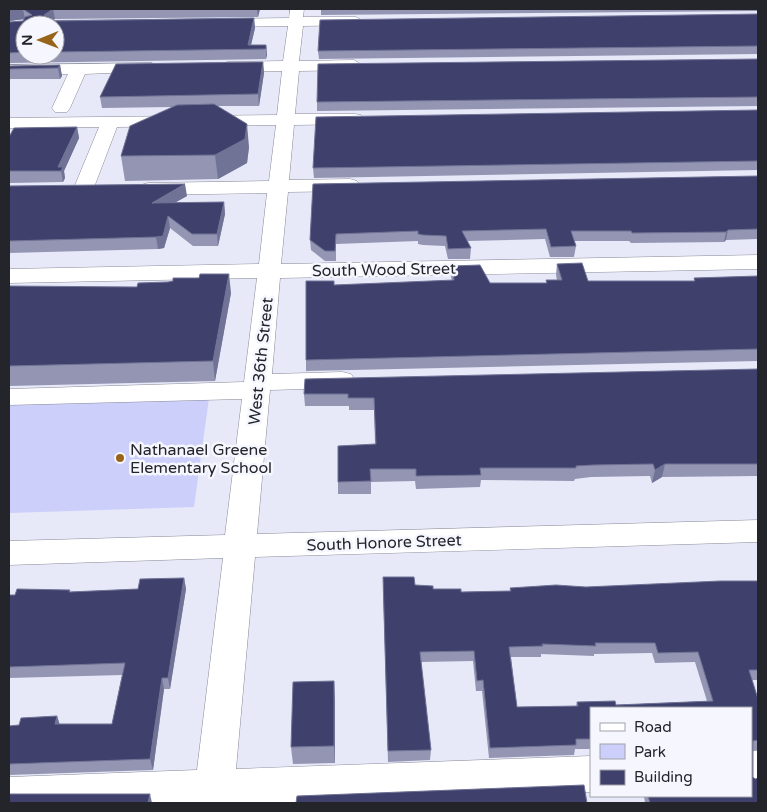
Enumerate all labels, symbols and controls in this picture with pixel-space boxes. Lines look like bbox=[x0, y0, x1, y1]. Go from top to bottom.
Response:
north arrow bbox=[15, 15, 65, 65]
text: N bbox=[19, 34, 36, 46]
street label: South Wood Street bbox=[312, 259, 456, 281]
street label: West 36th Street bbox=[244, 296, 278, 426]
place label: Nathanael Greene Elementary School bbox=[130, 440, 272, 478]
marker: Nathanael Greene Elementary School bbox=[114, 452, 126, 464]
street label: South Honore Street bbox=[306, 530, 462, 556]
legend bbox=[590, 707, 752, 797]
text: Road bbox=[634, 718, 672, 736]
text: Park bbox=[634, 743, 666, 761]
text: Building bbox=[634, 768, 693, 786]

